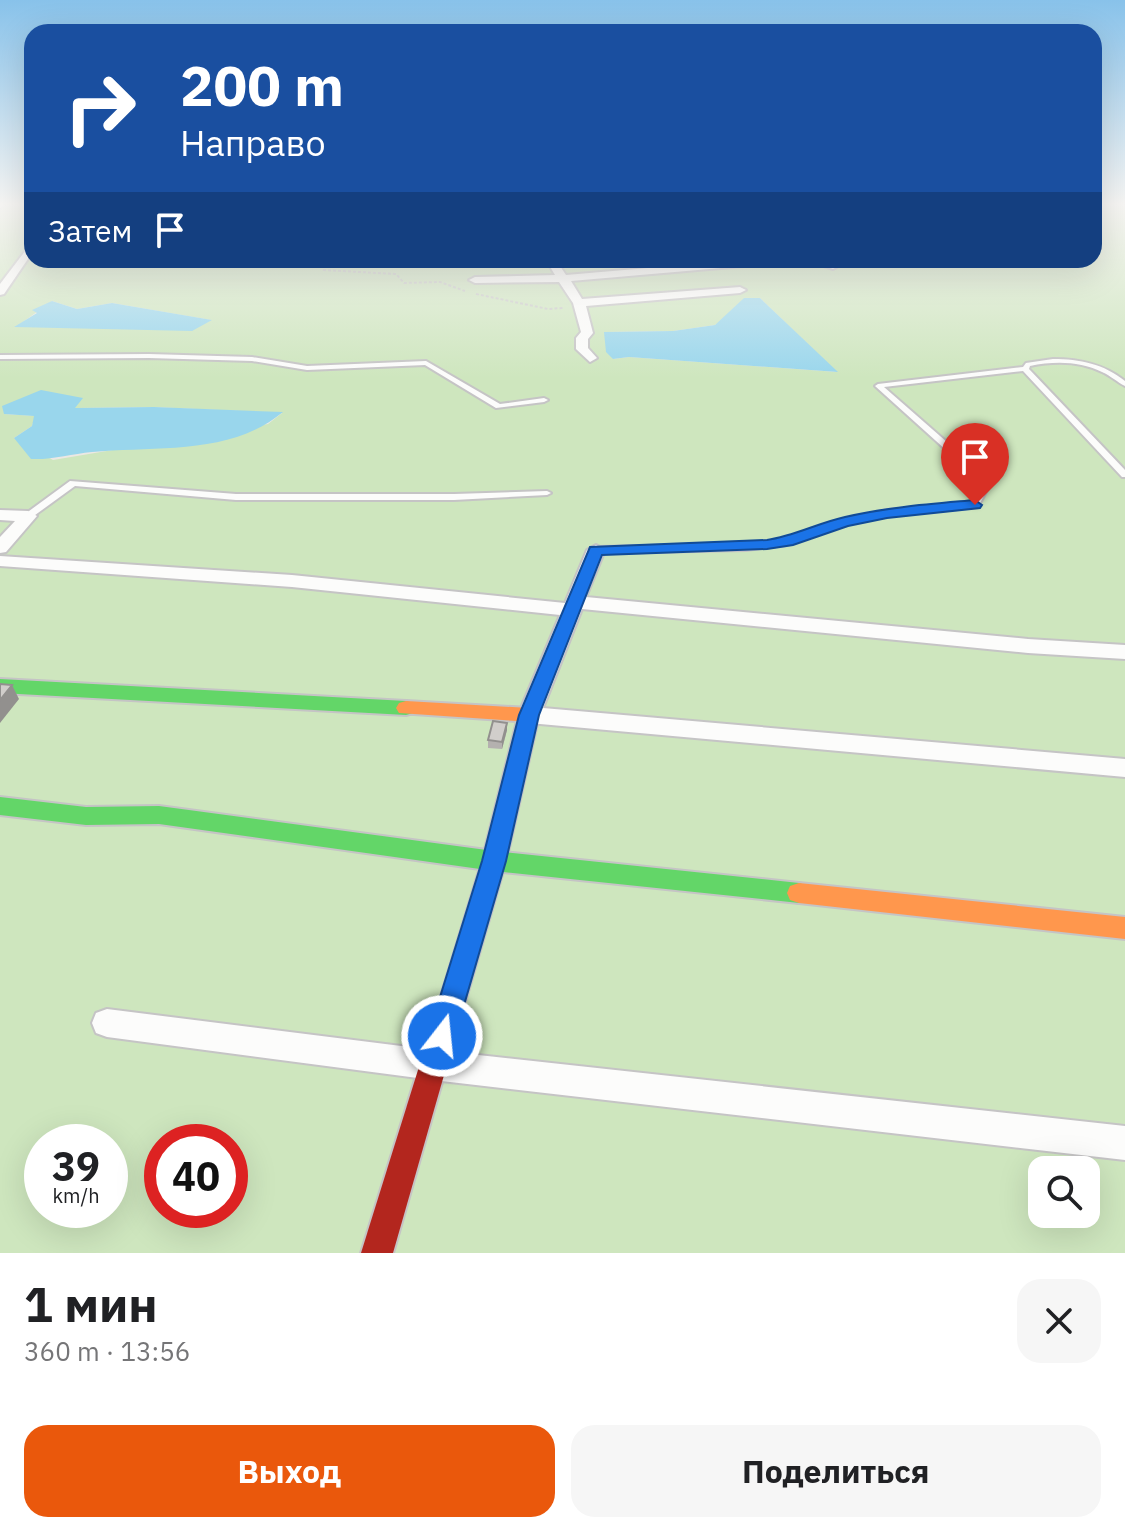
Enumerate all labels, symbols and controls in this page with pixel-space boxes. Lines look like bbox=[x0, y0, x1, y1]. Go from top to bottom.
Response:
text: 200 m bbox=[180, 49, 344, 121]
icon: right bbox=[48, 56, 152, 160]
text: Направо bbox=[180, 119, 326, 166]
icon: arrive bbox=[148, 208, 192, 252]
text: Затем bbox=[48, 211, 132, 250]
pin bbox=[941, 423, 1009, 505]
icon: arrive bbox=[953, 435, 997, 479]
position arrow bbox=[400, 994, 484, 1078]
speed limit sign: 40 bbox=[144, 1124, 248, 1228]
text: 39 bbox=[52, 1140, 100, 1192]
map controls bbox=[1028, 1156, 1100, 1228]
button: search bbox=[1028, 1156, 1100, 1228]
text: km/h bbox=[52, 1182, 100, 1209]
text: 1 мин bbox=[24, 1273, 158, 1335]
button: close bbox=[1017, 1279, 1101, 1363]
text: 360 m · 13:56 bbox=[24, 1334, 190, 1368]
button: Выход bbox=[24, 1425, 555, 1517]
button: Поделиться bbox=[571, 1425, 1101, 1517]

